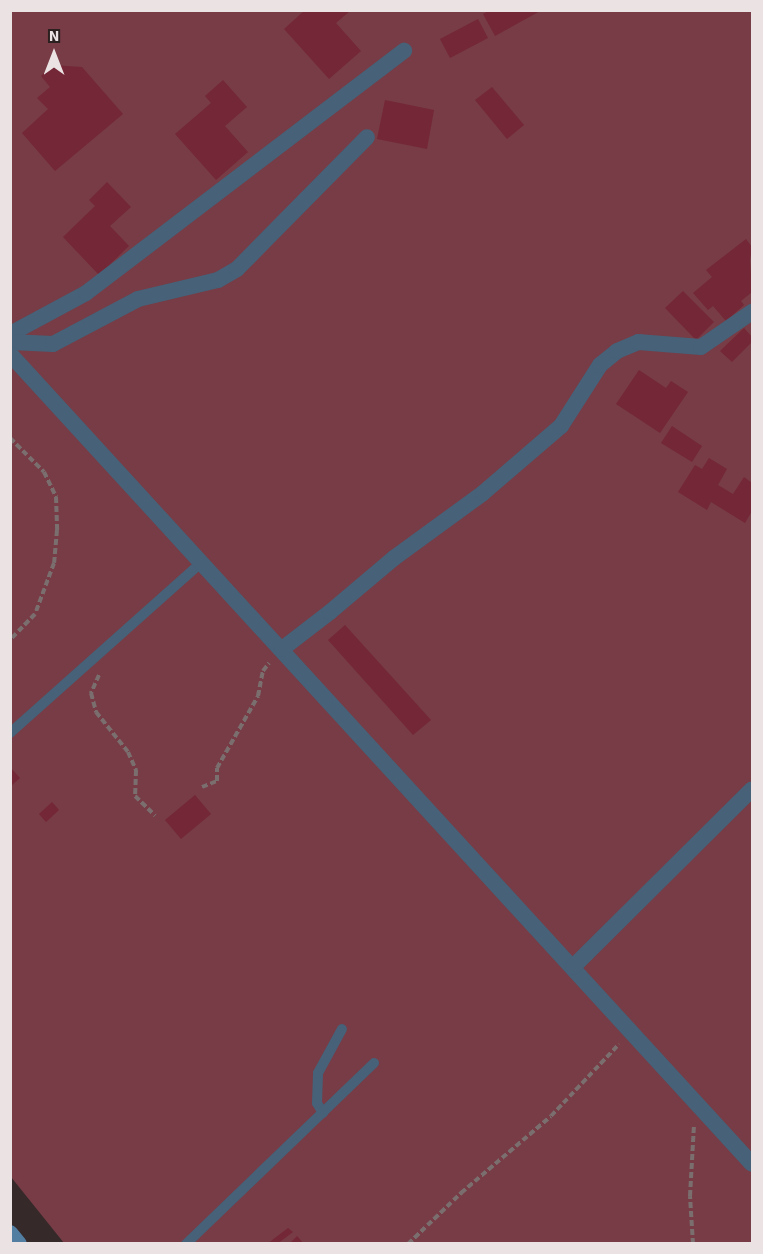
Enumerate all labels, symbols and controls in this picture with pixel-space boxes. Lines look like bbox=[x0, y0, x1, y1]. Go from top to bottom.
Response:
north arrow bbox=[24, 24, 84, 84]
text: N bbox=[49, 25, 59, 47]

